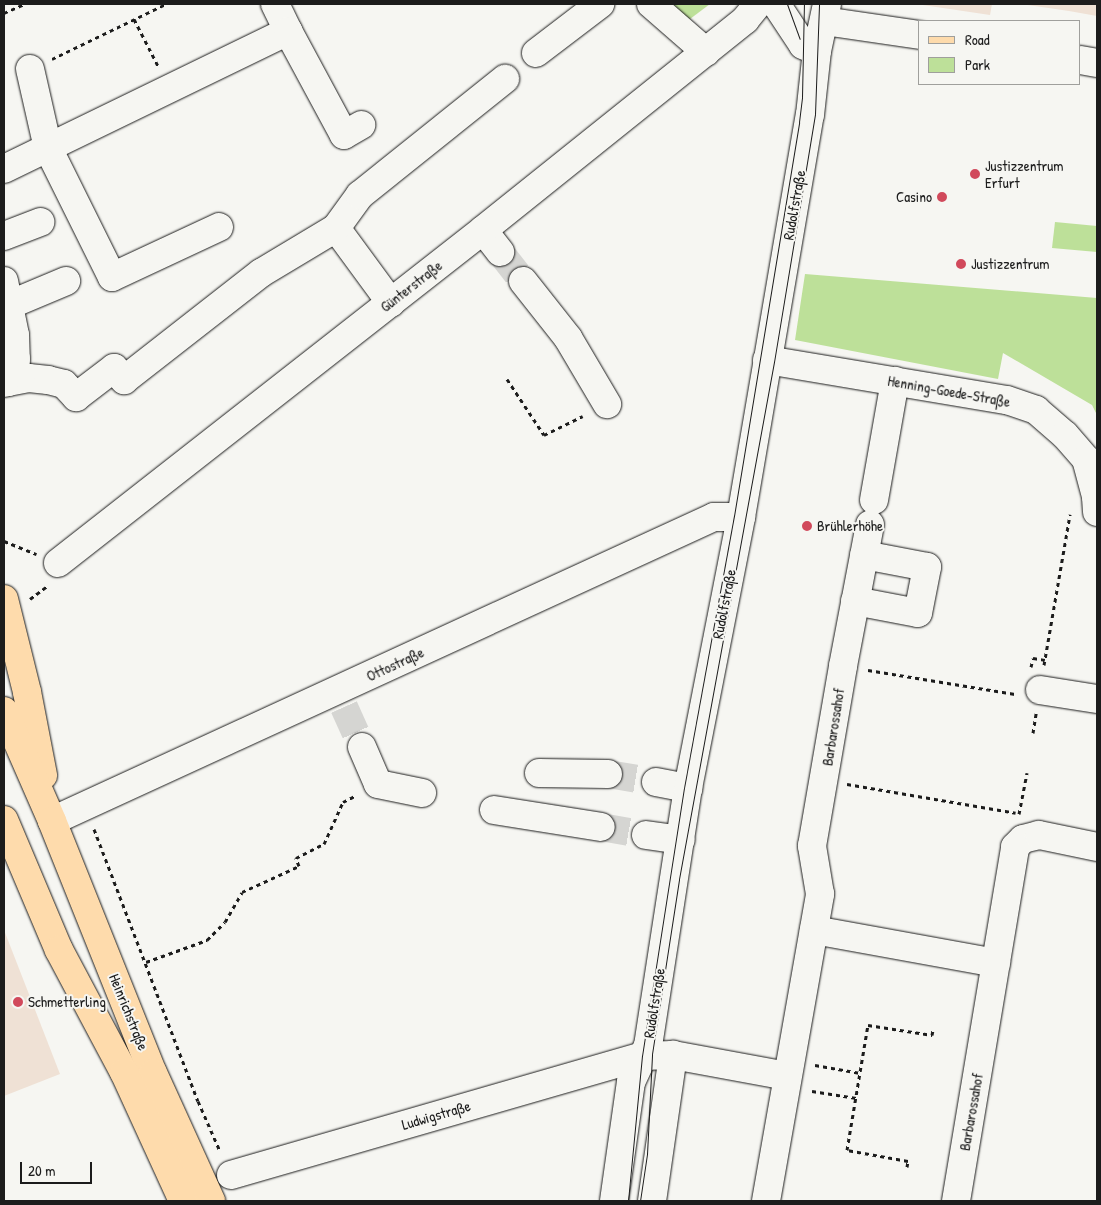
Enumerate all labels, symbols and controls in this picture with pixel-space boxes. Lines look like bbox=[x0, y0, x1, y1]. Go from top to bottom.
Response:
legend bbox=[918, 20, 1081, 85]
text: Road bbox=[965, 29, 990, 50]
text: Park bbox=[965, 54, 990, 75]
place label: Justizzentrum Erfurt bbox=[985, 156, 1064, 191]
marker: Justizzentrum Erfurt bbox=[969, 168, 981, 180]
street label: Rudolfstraße bbox=[779, 169, 809, 241]
place label: Casino bbox=[896, 188, 932, 206]
marker: Casino bbox=[936, 191, 948, 203]
place label: Justizzentrum bbox=[971, 255, 1050, 273]
street label: Günterstraße bbox=[377, 256, 445, 316]
marker: Justizzentrum bbox=[955, 258, 967, 270]
street label: Henning-Goede-Straße bbox=[886, 371, 1012, 411]
place label: Brühlerhöhe bbox=[817, 517, 883, 535]
marker: Brühlerhöhe bbox=[801, 520, 813, 532]
street label: Rudolfstraße bbox=[708, 568, 740, 640]
street label: Ottostraße bbox=[363, 643, 427, 685]
street label: Barbarossahof bbox=[818, 687, 848, 767]
street label: Rudolfstraße bbox=[640, 967, 668, 1039]
street label: Heinrichstraße bbox=[106, 971, 152, 1053]
place label: Schmetterling bbox=[28, 993, 106, 1011]
marker: Schmetterling bbox=[12, 996, 24, 1008]
street label: Barbarossahof bbox=[955, 1072, 987, 1152]
street label: Ludwigstraße bbox=[399, 1097, 473, 1133]
scale bar bbox=[22, 1152, 95, 1184]
text: 20 m bbox=[28, 1160, 55, 1181]

